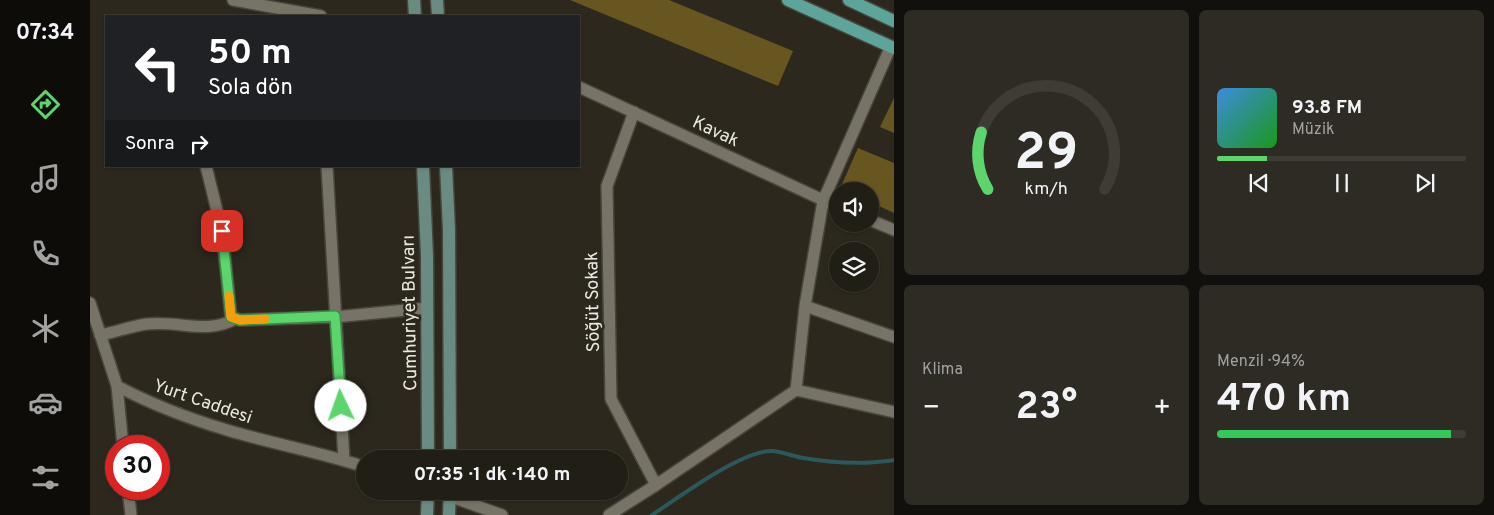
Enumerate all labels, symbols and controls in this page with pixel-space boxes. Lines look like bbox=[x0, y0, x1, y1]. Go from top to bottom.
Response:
text: 07:34 bbox=[16, 20, 74, 47]
text: 50 m bbox=[208, 32, 292, 76]
icon: left bbox=[125, 35, 190, 100]
text: Sola dön bbox=[208, 75, 293, 102]
icon: directions bbox=[28, 87, 63, 122]
text: 93.8 FM bbox=[1292, 96, 1362, 120]
street label: Kavak bbox=[688, 112, 742, 153]
text: Müzik bbox=[1292, 120, 1335, 140]
text: 29 bbox=[1015, 122, 1078, 188]
icon: right bbox=[185, 130, 213, 158]
text: Sonra bbox=[125, 132, 175, 156]
icon: music bbox=[28, 161, 63, 196]
icon: previous bbox=[1245, 169, 1273, 197]
icon: pause bbox=[1328, 169, 1356, 197]
icon: next bbox=[1411, 169, 1439, 197]
text: km/h bbox=[1025, 178, 1068, 201]
map controls bbox=[829, 182, 879, 292]
button: sound bbox=[829, 182, 879, 232]
pin bbox=[201, 210, 243, 252]
icon: arrive bbox=[208, 217, 236, 245]
street label: Cumhuriyet Bulvarı bbox=[398, 235, 423, 391]
icon: phone bbox=[28, 236, 63, 271]
button: layers bbox=[829, 242, 879, 292]
street label: Söğüt Sokak bbox=[581, 251, 606, 353]
icon: climate bbox=[28, 311, 63, 346]
text: Menzil · 94% bbox=[1217, 352, 1305, 372]
text: Klima bbox=[922, 360, 963, 380]
street label: Yurt Caddesi bbox=[150, 375, 255, 430]
text: 470 km bbox=[1217, 376, 1351, 425]
position arrow bbox=[314, 379, 366, 431]
text: 23° bbox=[1016, 384, 1077, 433]
icon: car bbox=[28, 385, 63, 420]
text: − bbox=[922, 391, 940, 427]
text: + bbox=[1153, 391, 1171, 427]
speed limit sign: 30 bbox=[105, 435, 170, 500]
icon: filters bbox=[28, 460, 63, 495]
text: 07:35 · 1 dk · 140 m bbox=[414, 463, 570, 487]

